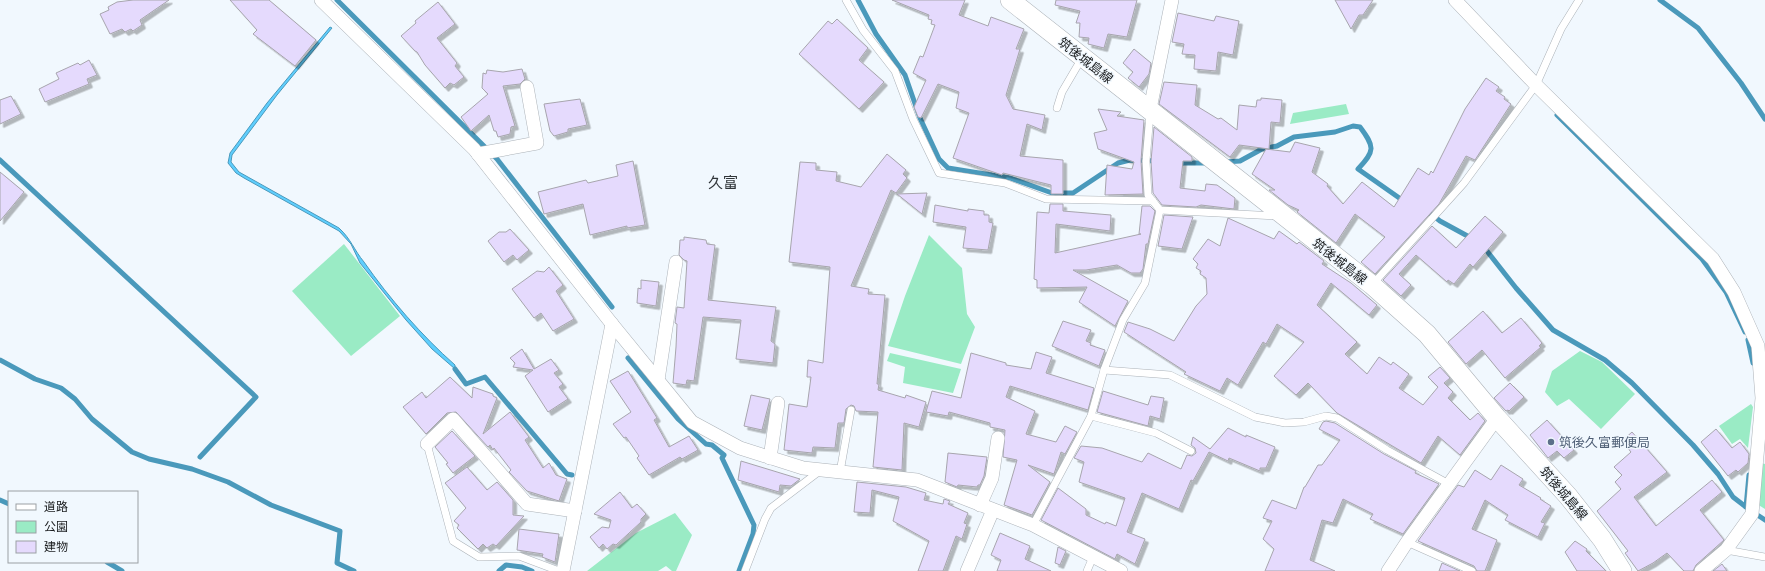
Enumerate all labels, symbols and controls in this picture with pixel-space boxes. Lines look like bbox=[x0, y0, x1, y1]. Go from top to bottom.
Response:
street label: 筑後城島線 bbox=[1055, 34, 1117, 86]
district label: 久富 bbox=[708, 173, 738, 191]
street label: 筑後城島線 bbox=[1309, 235, 1371, 287]
place label: 筑後久富郵便局 bbox=[1559, 434, 1650, 450]
marker: 筑後久富郵便局 bbox=[1546, 437, 1556, 447]
street label: 筑後城島線 bbox=[1537, 463, 1591, 523]
legend bbox=[8, 491, 138, 563]
text: 道路 bbox=[44, 499, 68, 513]
text: 公園 bbox=[44, 519, 68, 533]
text: 建物 bbox=[44, 539, 68, 553]

